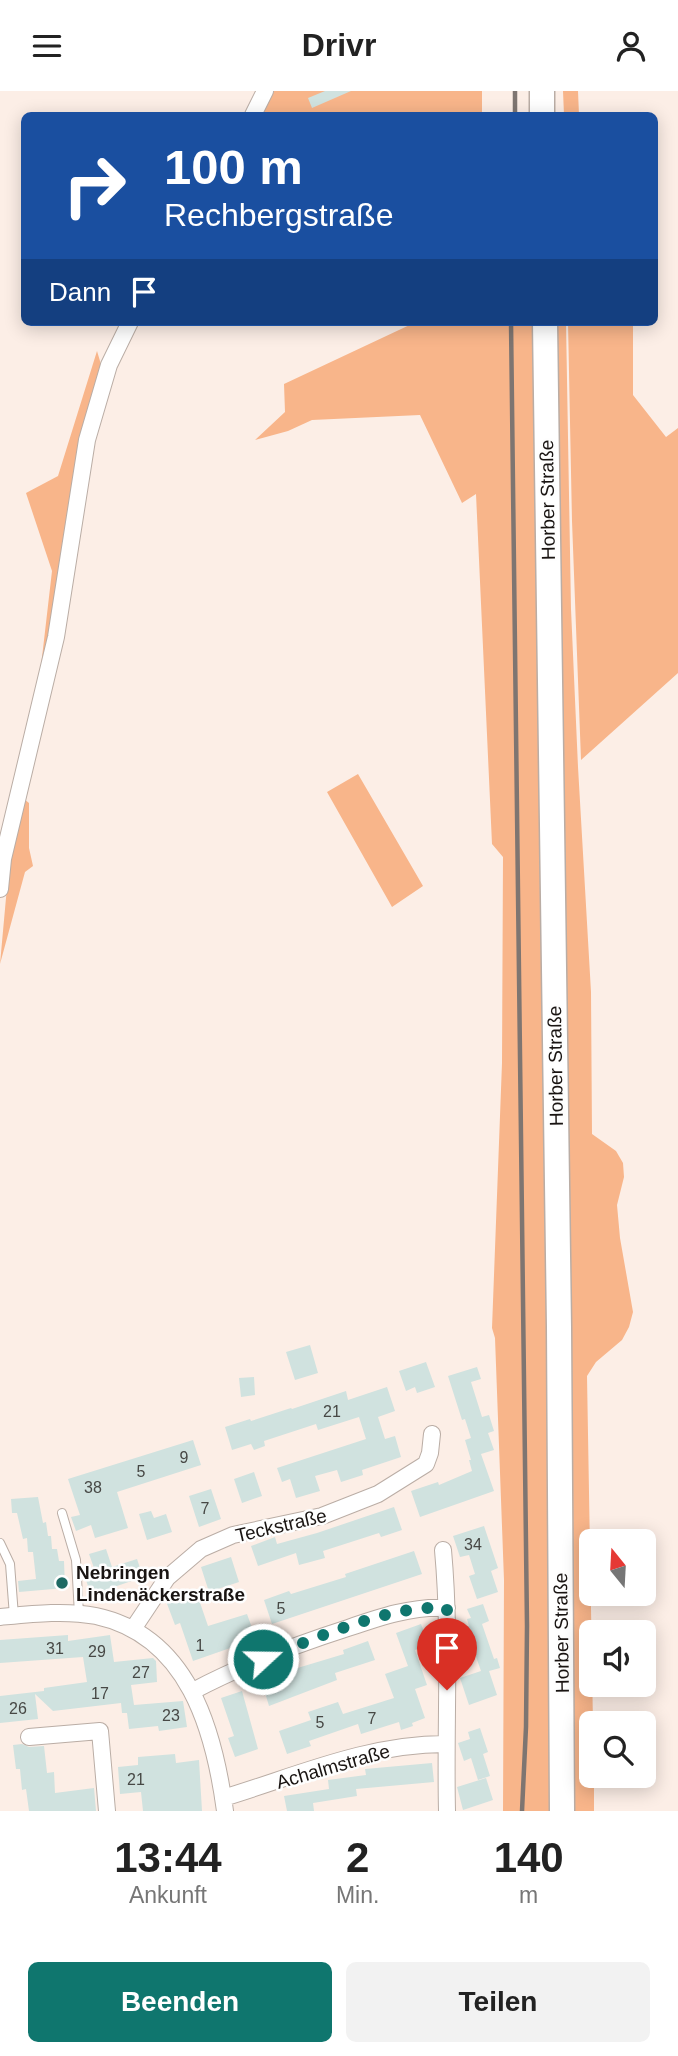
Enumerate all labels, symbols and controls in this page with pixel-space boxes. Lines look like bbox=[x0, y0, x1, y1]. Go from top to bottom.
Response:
icon: menu bbox=[28, 27, 66, 65]
text: Drivr bbox=[302, 27, 376, 63]
icon: person bbox=[612, 27, 650, 65]
icon: right bbox=[49, 140, 140, 231]
text: 100 m bbox=[164, 140, 303, 194]
text: Rechbergstraße bbox=[164, 197, 393, 233]
icon: arrive bbox=[125, 273, 163, 311]
text: Dann bbox=[49, 277, 111, 307]
street label: Horber Straße bbox=[536, 440, 559, 560]
street label: Horber Straße bbox=[544, 1006, 567, 1126]
house number: 21 bbox=[323, 1403, 341, 1420]
house number: 9 bbox=[180, 1449, 189, 1466]
house number: 5 bbox=[137, 1463, 146, 1480]
house number: 38 bbox=[84, 1479, 102, 1496]
house number: 7 bbox=[201, 1500, 210, 1517]
street label: Teckstraße bbox=[233, 1505, 329, 1546]
north arrow bbox=[579, 1529, 656, 1607]
map controls bbox=[579, 1529, 656, 1788]
house number: 34 bbox=[464, 1536, 482, 1553]
place label: Nebringen Lindenäckerstraße bbox=[76, 1562, 245, 1605]
street label: Horber Straße bbox=[550, 1573, 573, 1693]
marker: Nebringen Lindenäckerstraße bbox=[54, 1575, 70, 1591]
house number: 5 bbox=[277, 1600, 286, 1617]
pin bbox=[417, 1618, 477, 1690]
button: sound bbox=[579, 1620, 656, 1697]
position arrow bbox=[226, 1622, 300, 1696]
icon: arrive bbox=[428, 1629, 466, 1667]
house number: 1 bbox=[196, 1637, 205, 1654]
house number: 31 bbox=[46, 1640, 64, 1657]
house number: 29 bbox=[88, 1643, 106, 1660]
house number: 27 bbox=[132, 1664, 150, 1681]
house number: 17 bbox=[91, 1685, 109, 1702]
house number: 26 bbox=[9, 1700, 27, 1717]
house number: 23 bbox=[162, 1707, 180, 1724]
house number: 7 bbox=[368, 1710, 377, 1727]
button: search bbox=[579, 1711, 656, 1788]
house number: 5 bbox=[316, 1714, 325, 1731]
street label: Achalmstraße bbox=[274, 1740, 392, 1793]
house number: 21 bbox=[127, 1771, 145, 1788]
text: 13:44 bbox=[114, 1834, 222, 1881]
text: 2 bbox=[346, 1834, 369, 1881]
text: 140 bbox=[494, 1834, 564, 1881]
text: Ankunft bbox=[129, 1882, 207, 1908]
text: Min. bbox=[336, 1882, 379, 1908]
text: m bbox=[519, 1882, 538, 1908]
button: Beenden bbox=[28, 1962, 332, 2042]
button: Teilen bbox=[346, 1962, 650, 2042]

